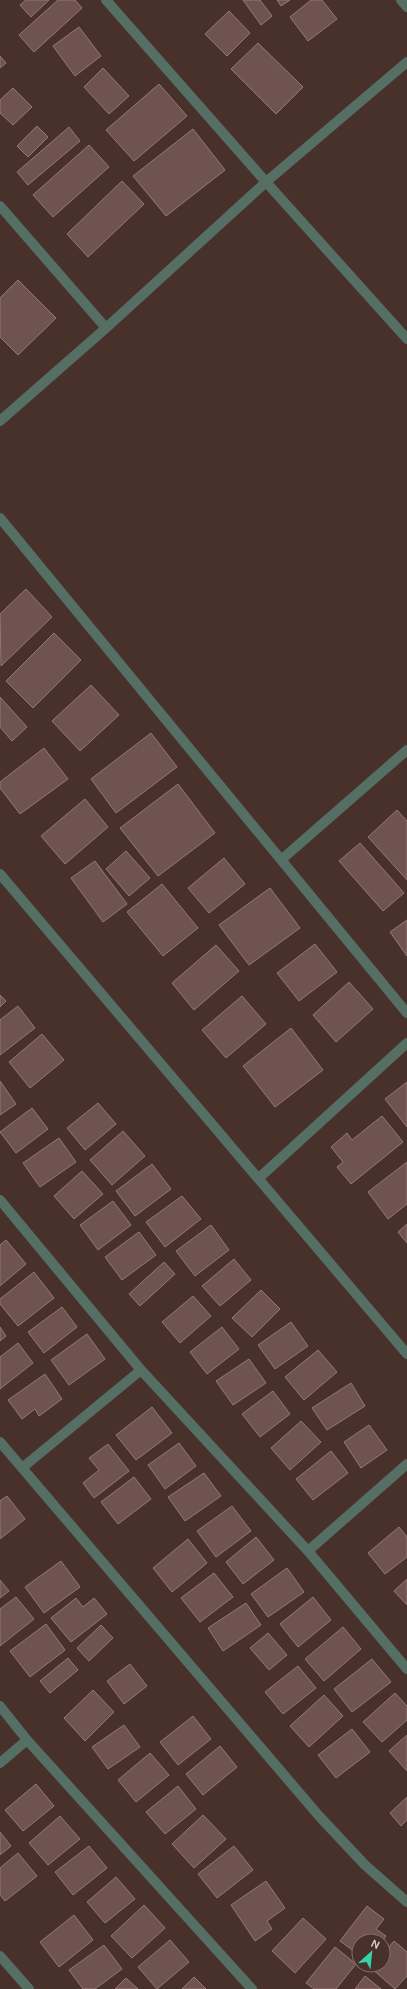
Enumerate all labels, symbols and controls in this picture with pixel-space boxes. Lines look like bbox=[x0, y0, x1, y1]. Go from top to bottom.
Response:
north arrow bbox=[351, 1933, 391, 1973]
text: N bbox=[369, 1937, 382, 1951]

